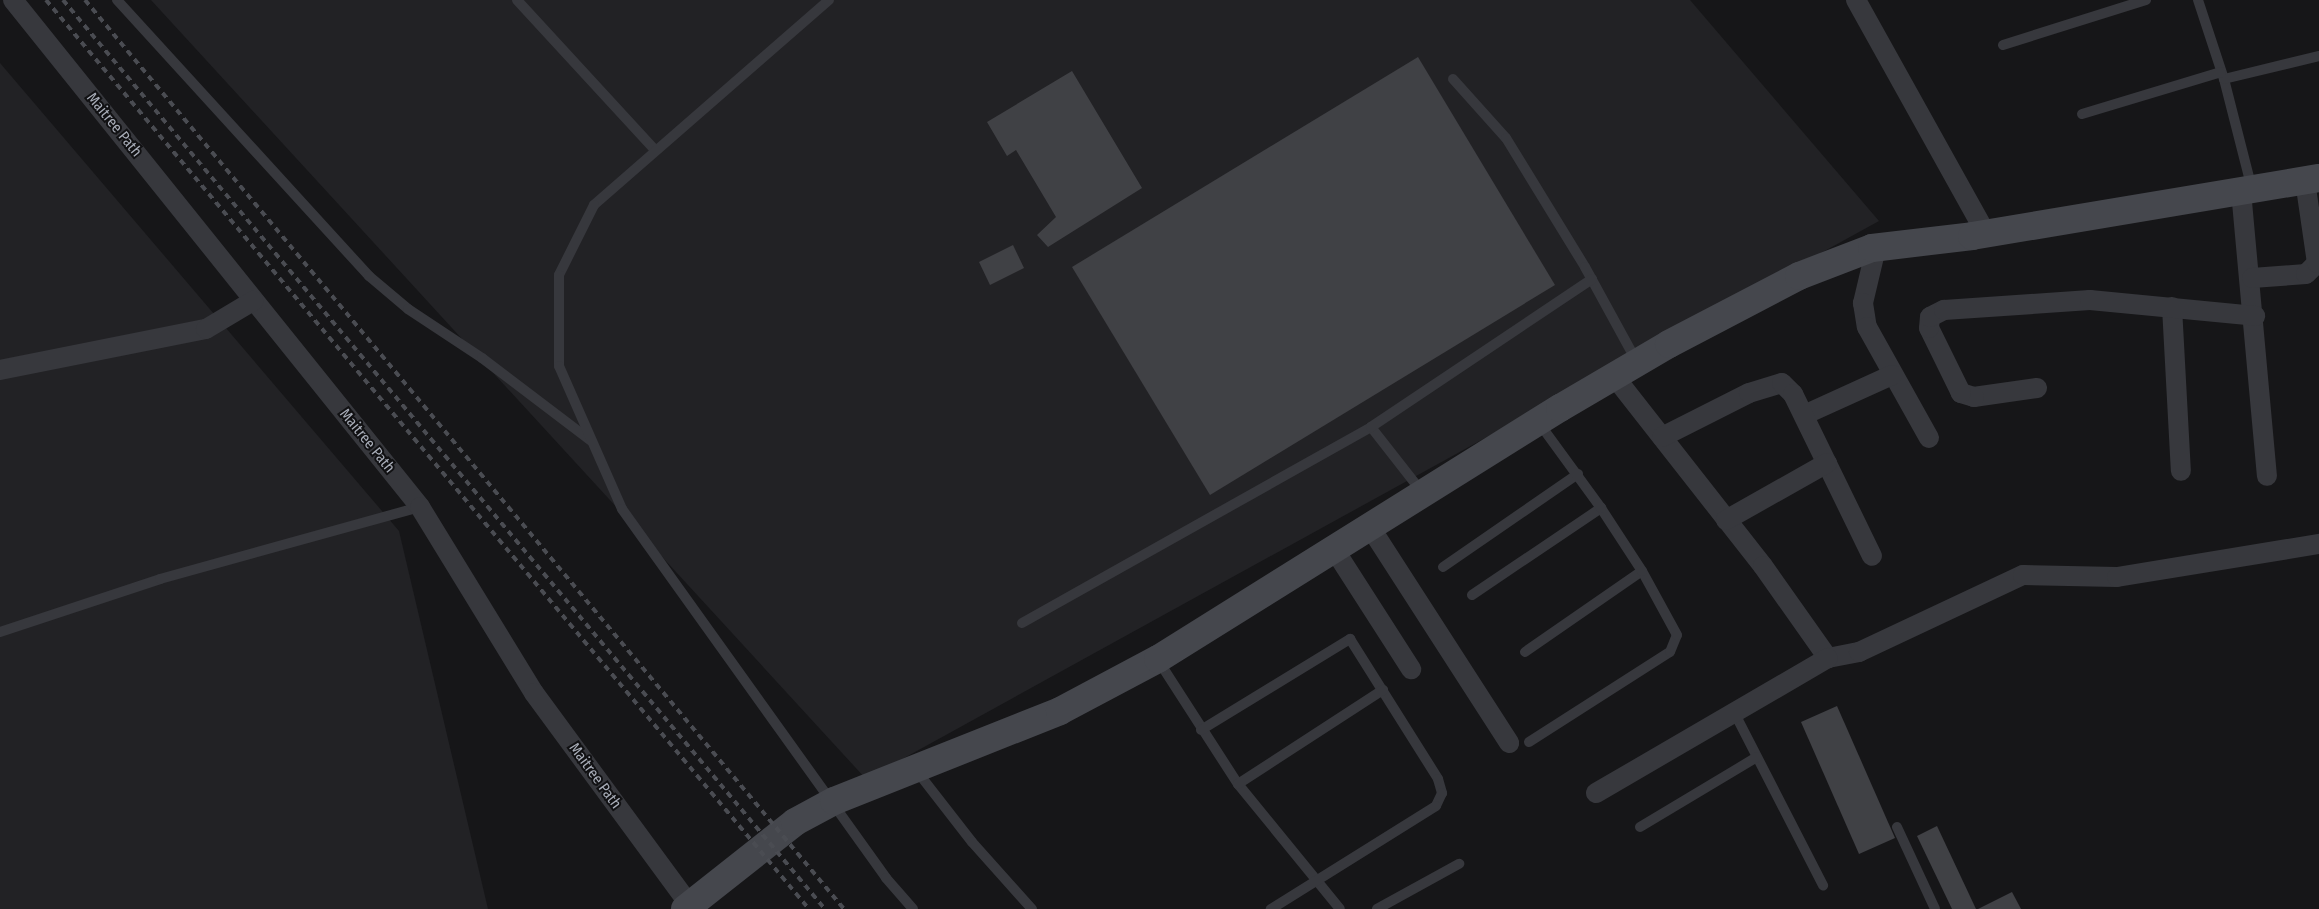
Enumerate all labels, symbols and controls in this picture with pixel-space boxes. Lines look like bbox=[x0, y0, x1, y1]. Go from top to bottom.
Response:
street label: Maitree Path bbox=[83, 89, 145, 161]
street label: Maitree Path bbox=[336, 405, 398, 477]
street label: Maitree Path bbox=[565, 740, 625, 812]

